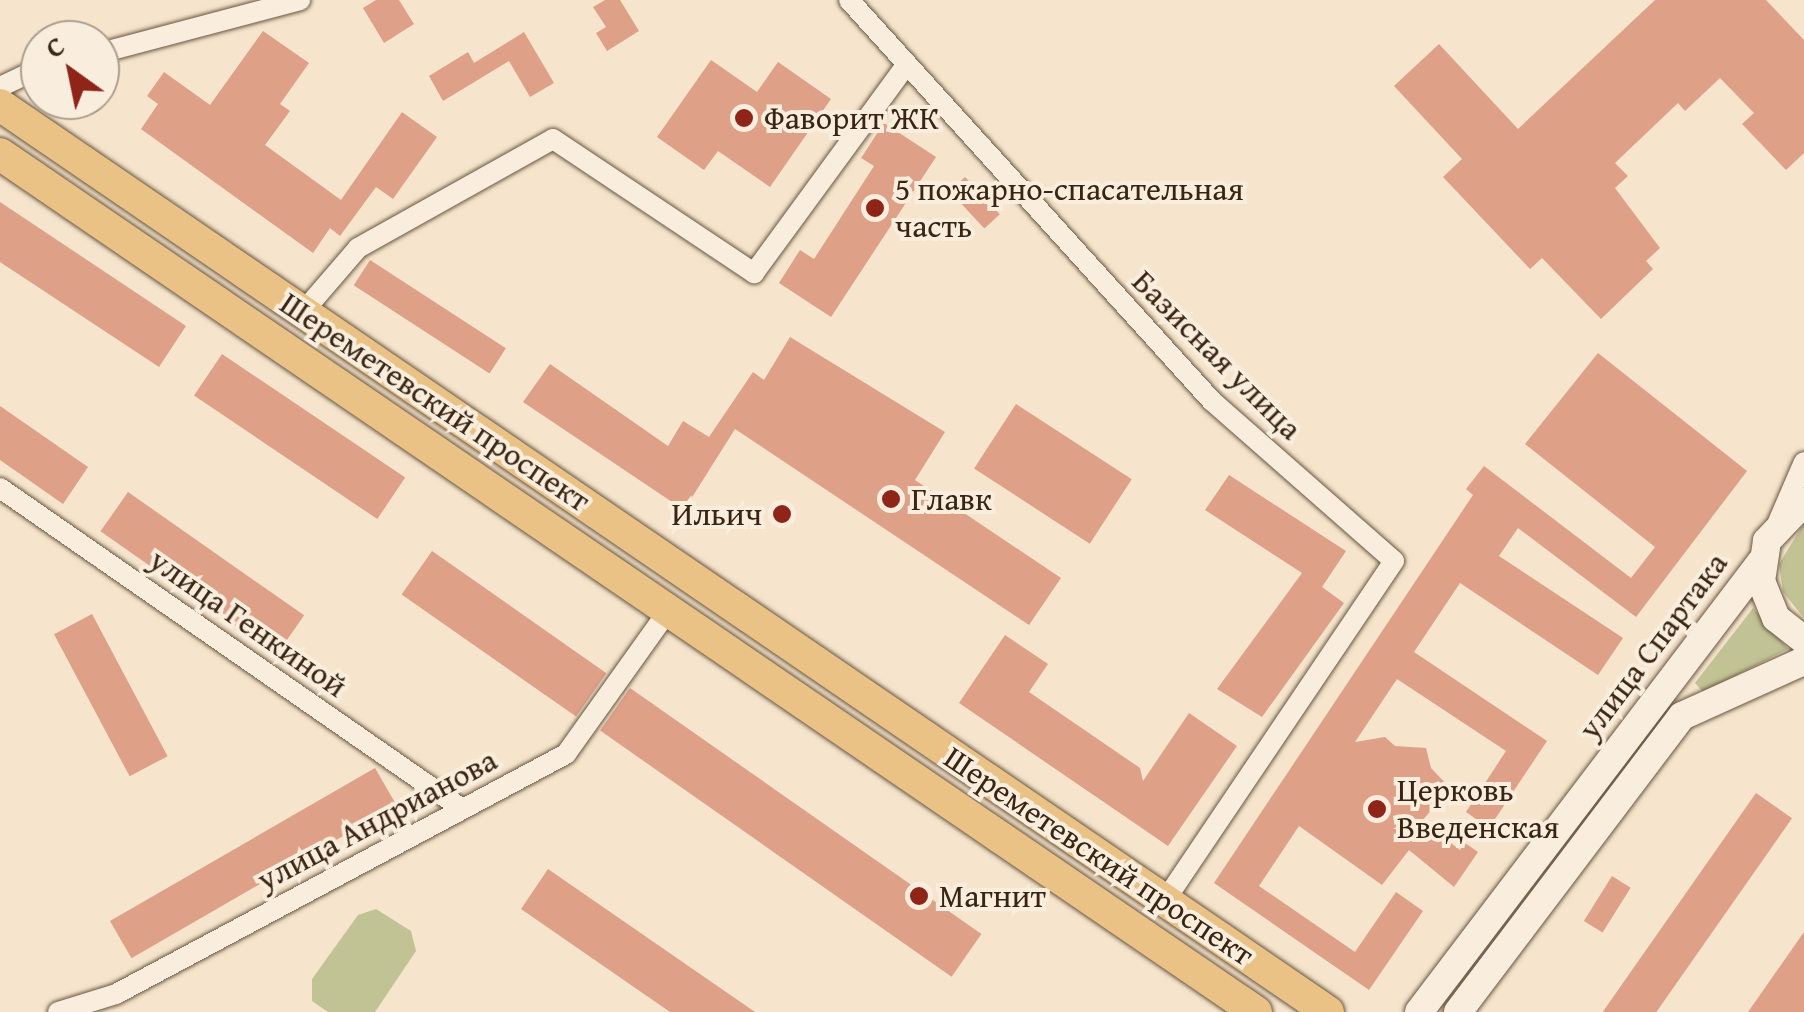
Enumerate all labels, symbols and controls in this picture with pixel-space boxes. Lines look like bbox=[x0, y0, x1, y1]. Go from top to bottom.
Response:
north arrow bbox=[20, 20, 120, 120]
text: С bbox=[37, 25, 72, 68]
place label: Фаворит ЖК bbox=[764, 99, 939, 137]
marker: Фаворит ЖК bbox=[733, 107, 755, 129]
place label: 5 пожарно-спасательная часть bbox=[895, 171, 1244, 246]
marker: 5 пожарно-спасательная часть bbox=[864, 197, 886, 219]
street label: Базисная улица bbox=[1124, 262, 1310, 448]
street label: Шереметевский проспект bbox=[273, 284, 597, 520]
place label: Главк bbox=[911, 480, 992, 518]
marker: Главк bbox=[880, 488, 902, 510]
place label: Ильич bbox=[672, 495, 762, 533]
marker: Ильич bbox=[771, 503, 793, 525]
street label: улица Генкиной bbox=[142, 541, 354, 705]
street label: улица Спартака bbox=[1570, 545, 1736, 747]
street label: Шереметевский проспект bbox=[937, 738, 1261, 974]
street label: улица Андрианова bbox=[251, 741, 503, 899]
place label: Церковь Введенская bbox=[1397, 772, 1559, 847]
marker: Церковь Введенская bbox=[1366, 798, 1388, 820]
place label: Магнит bbox=[939, 877, 1046, 915]
marker: Магнит bbox=[908, 885, 930, 907]

